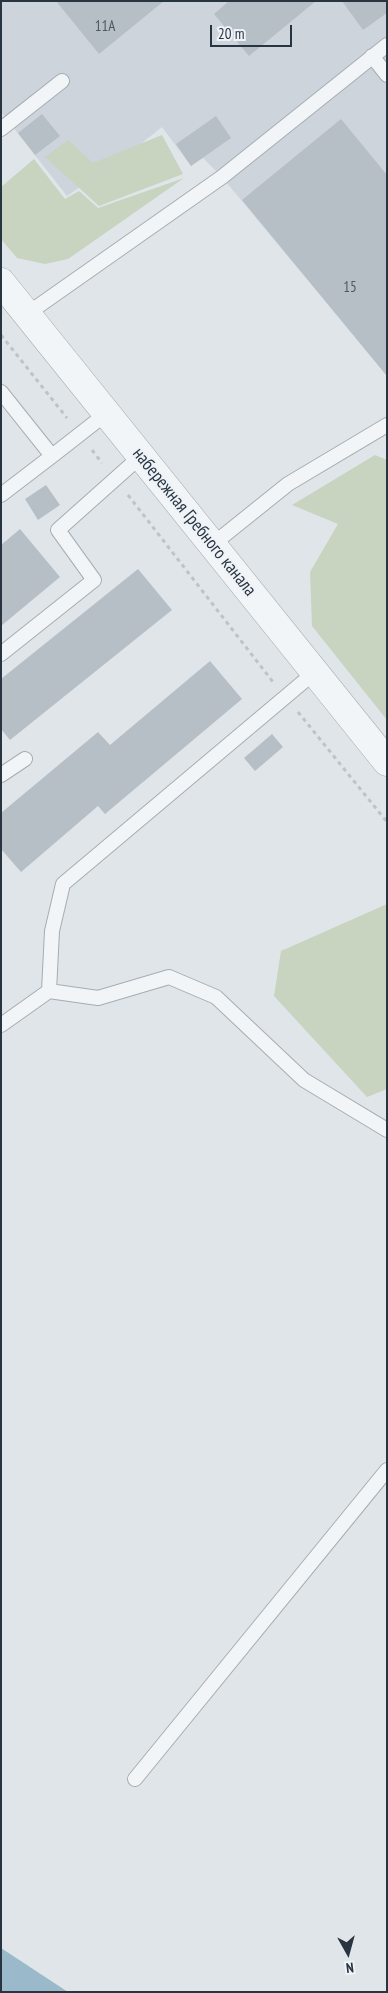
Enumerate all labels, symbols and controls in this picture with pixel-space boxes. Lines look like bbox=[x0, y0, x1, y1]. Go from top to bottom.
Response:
scale bar bbox=[213, 15, 296, 47]
house number: 11А bbox=[95, 18, 115, 36]
text: 20 m bbox=[218, 24, 244, 43]
house number: 15 bbox=[343, 279, 357, 297]
street label: набережная Гребного канала bbox=[127, 443, 261, 601]
north arrow bbox=[323, 1928, 373, 1978]
text: N bbox=[345, 1958, 355, 1977]

